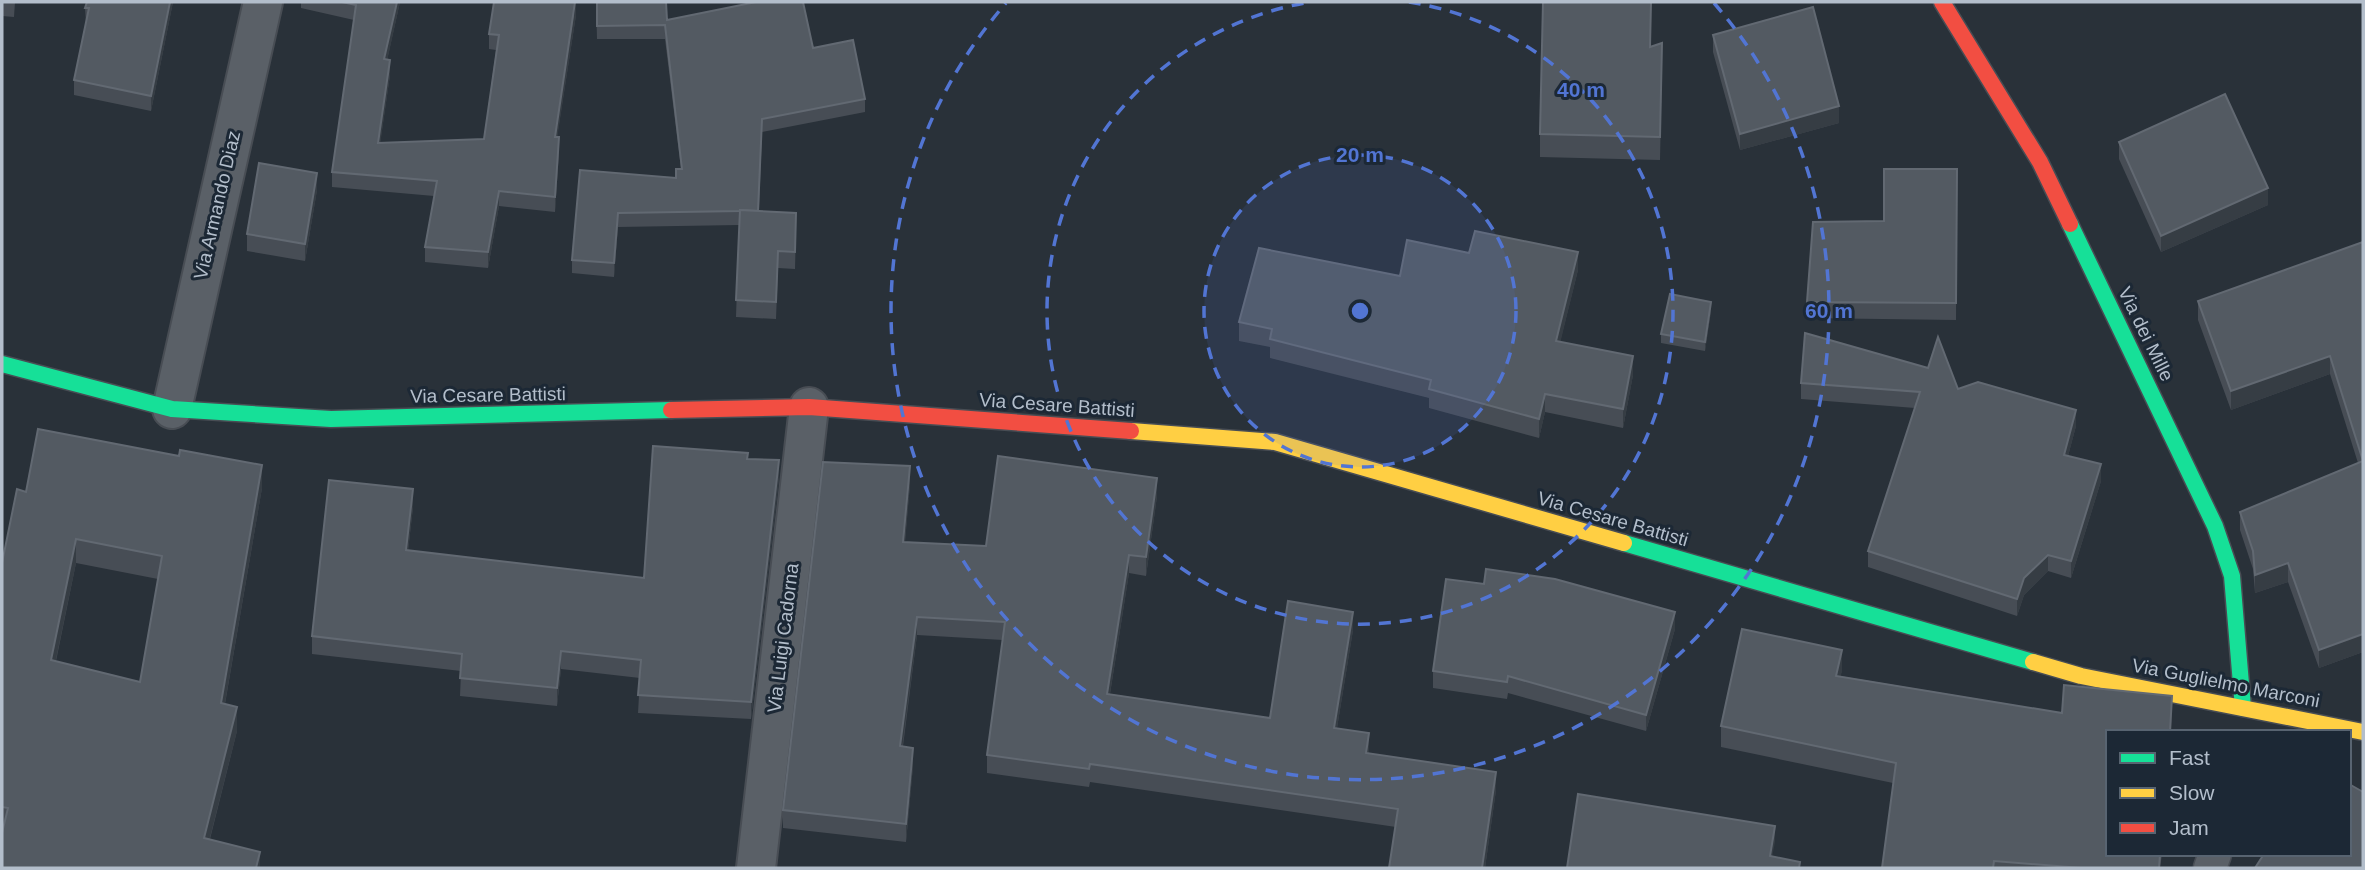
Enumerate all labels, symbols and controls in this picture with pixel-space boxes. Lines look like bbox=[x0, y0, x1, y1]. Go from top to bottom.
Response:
text: 40 m bbox=[1557, 78, 1605, 101]
street label: Via Armando Diaz bbox=[190, 129, 244, 281]
text: 20 m bbox=[1336, 143, 1384, 166]
street label: Via dei Mille bbox=[2114, 284, 2178, 384]
centre of rings bbox=[1348, 299, 1372, 323]
text: 60 m bbox=[1805, 299, 1853, 322]
street label: Via Cesare Battisti bbox=[410, 383, 566, 407]
street label: Via Cesare Battisti bbox=[978, 389, 1136, 421]
street label: Via Cesare Battisti bbox=[1535, 487, 1691, 551]
street label: Via Luigi Cadorna bbox=[763, 562, 803, 714]
street label: Via Guglielmo Marconi bbox=[2130, 654, 2322, 712]
legend bbox=[2106, 730, 2351, 856]
text: Fast bbox=[2169, 746, 2210, 769]
text: Slow bbox=[2169, 781, 2215, 804]
text: Jam bbox=[2169, 816, 2209, 839]

